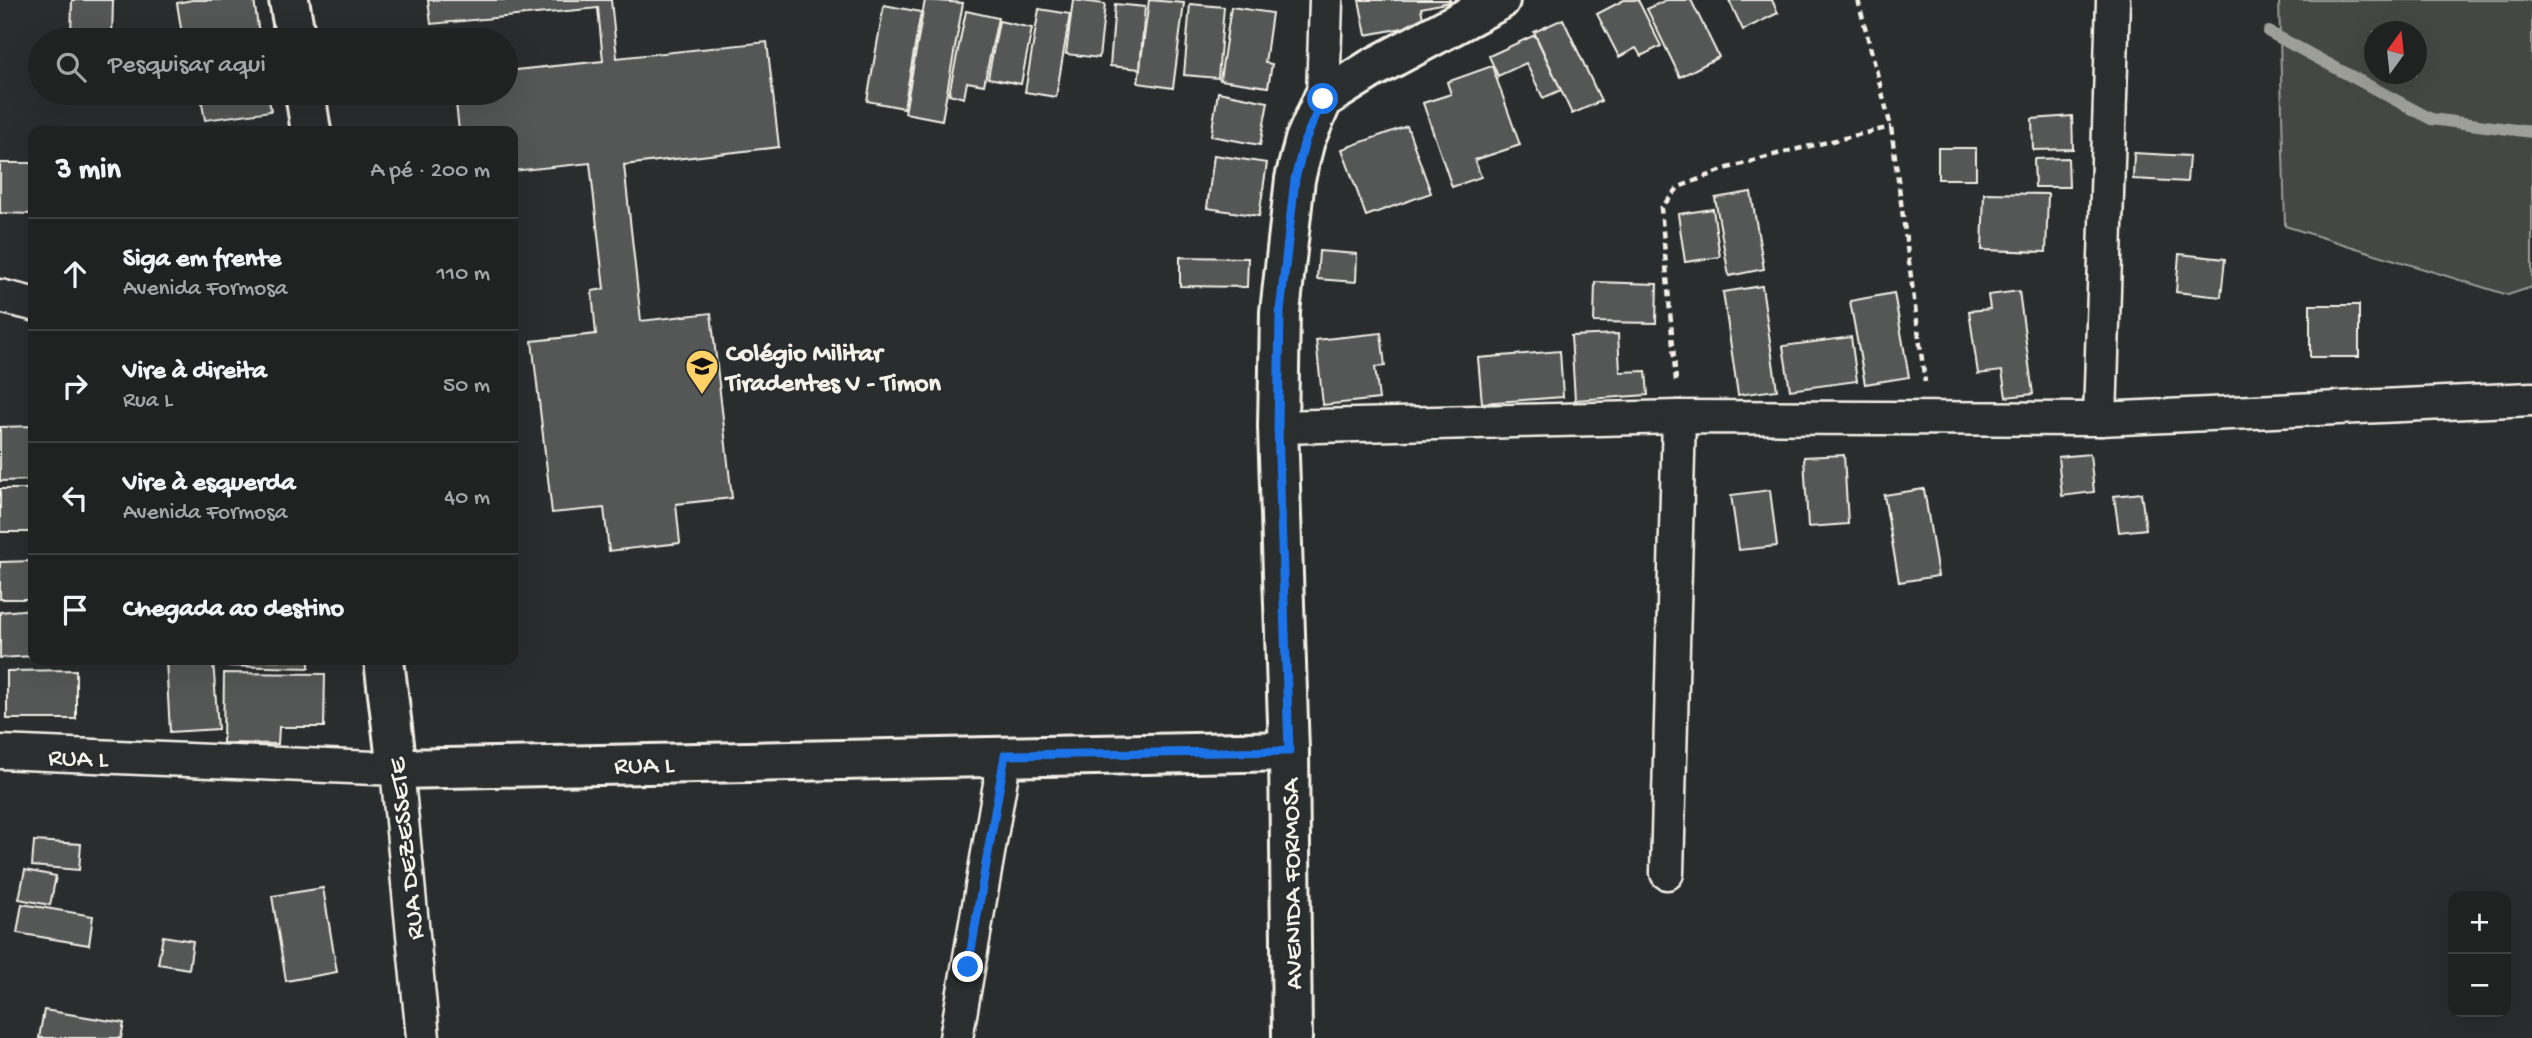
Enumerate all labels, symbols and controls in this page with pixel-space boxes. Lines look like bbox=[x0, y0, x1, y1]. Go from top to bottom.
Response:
north arrow bbox=[2364, 21, 2427, 84]
search box bbox=[28, 28, 518, 105]
icon: search bbox=[52, 48, 90, 86]
text: Pesquisar aqui bbox=[108, 51, 266, 82]
route start bbox=[1307, 83, 1338, 114]
text: 3 min bbox=[56, 154, 121, 189]
text: A pé · 200 m bbox=[371, 158, 490, 185]
text: Siga em frente bbox=[123, 245, 281, 276]
icon: ahead bbox=[56, 255, 94, 293]
text: 110 m bbox=[437, 261, 490, 288]
text: Avenida Formosa bbox=[123, 276, 288, 303]
place label: Colégio Militar Tiradentes V - Timon bbox=[724, 340, 942, 401]
school or university icon: Colégio Militar Tiradentes V - Timon bbox=[683, 347, 721, 396]
text: Vire à direita bbox=[123, 357, 267, 388]
icon: right bbox=[56, 367, 94, 405]
text: 50 m bbox=[443, 373, 490, 400]
text: Rua L bbox=[123, 388, 172, 415]
text: Vire à esquerda bbox=[123, 469, 296, 500]
icon: left bbox=[56, 479, 94, 517]
text: 40 m bbox=[444, 485, 490, 512]
text: Avenida Formosa bbox=[123, 500, 288, 527]
icon: arrive bbox=[56, 591, 94, 629]
text: Chegada ao destino bbox=[123, 595, 344, 626]
street label: RUA L bbox=[47, 744, 110, 777]
street label: RUA L bbox=[614, 751, 676, 784]
street label: RUA DEZESSETE bbox=[383, 755, 433, 941]
street label: AVENIDA FORMOSA bbox=[1277, 776, 1312, 990]
map controls bbox=[2448, 891, 2511, 1017]
button: + bbox=[2448, 891, 2511, 954]
route end bbox=[952, 951, 983, 982]
button: − bbox=[2448, 954, 2511, 1017]

